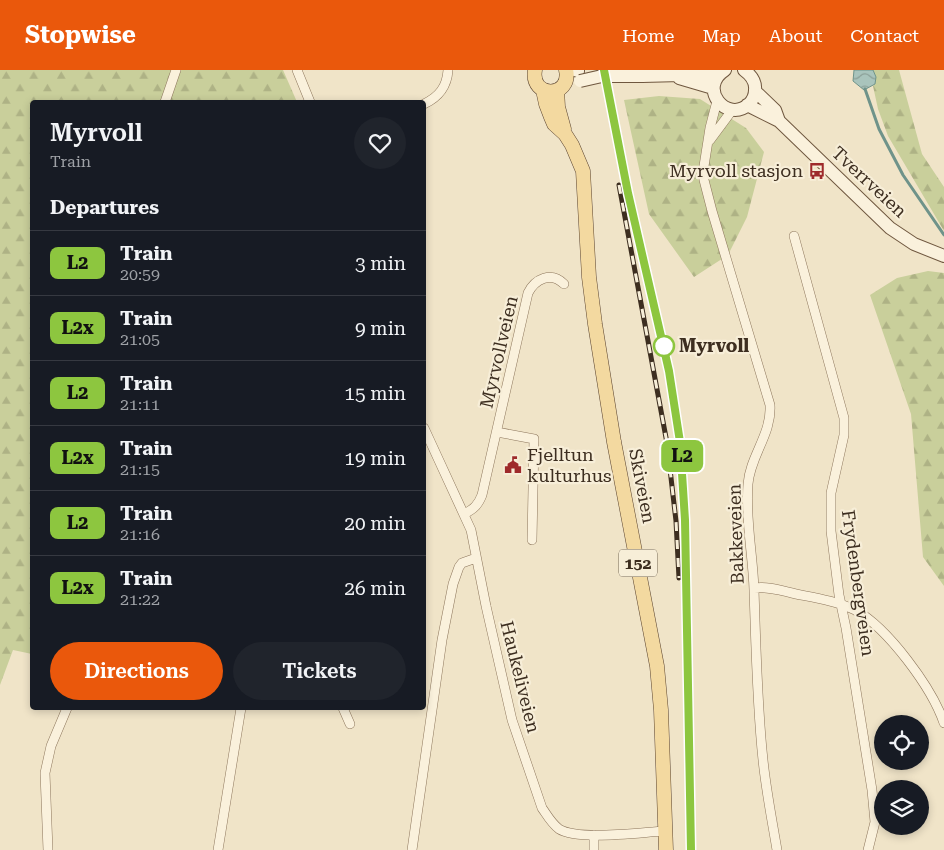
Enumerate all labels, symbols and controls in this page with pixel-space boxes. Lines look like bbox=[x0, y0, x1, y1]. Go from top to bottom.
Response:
text: Stopwise bbox=[25, 21, 136, 49]
text: Home bbox=[622, 25, 674, 46]
text: Map bbox=[702, 25, 741, 46]
text: About bbox=[769, 25, 822, 46]
text: Contact bbox=[850, 25, 919, 46]
button: heart bbox=[354, 117, 406, 169]
text: Myrvoll bbox=[50, 119, 143, 147]
street label: Tverrveien bbox=[828, 142, 911, 222]
text: Train bbox=[50, 152, 91, 171]
place label: Myrvoll stasjon bbox=[669, 160, 803, 181]
bus stop icon: Myrvoll stasjon bbox=[807, 161, 827, 181]
text: Departures bbox=[50, 196, 159, 219]
text: Train bbox=[120, 242, 172, 265]
text: L2 bbox=[67, 252, 88, 273]
text: 3 min bbox=[355, 252, 406, 275]
text: 20:59 bbox=[120, 265, 160, 284]
street label: Myrvollveien bbox=[475, 293, 522, 410]
text: Train bbox=[120, 307, 172, 330]
text: L2x bbox=[61, 317, 94, 338]
text: 9 min bbox=[355, 317, 406, 340]
text: 21:05 bbox=[120, 330, 160, 349]
marker: Myrvoll bbox=[653, 335, 675, 357]
place label: Myrvoll bbox=[679, 335, 749, 356]
text: Train bbox=[120, 372, 172, 395]
text: L2 bbox=[67, 382, 88, 403]
text: 15 min bbox=[344, 382, 406, 405]
text: 21:11 bbox=[120, 395, 160, 414]
text: Train bbox=[120, 437, 172, 460]
line badge: L2 bbox=[660, 440, 704, 472]
place label: Fjelltun kulturhus bbox=[527, 444, 612, 486]
text: L2 bbox=[671, 445, 693, 466]
text: L2x bbox=[61, 447, 94, 468]
text: 19 min bbox=[344, 447, 406, 470]
street label: Skiveien bbox=[625, 447, 660, 525]
public building icon: Fjelltun kulturhus bbox=[503, 455, 523, 475]
text: 21:15 bbox=[120, 460, 160, 479]
street label: Bakkeveien bbox=[723, 483, 748, 585]
text: Train bbox=[120, 502, 172, 525]
street label: Frydenbergveien bbox=[838, 508, 879, 658]
text: L2 bbox=[67, 512, 88, 533]
text: 20 min bbox=[344, 512, 406, 535]
text: 21:16 bbox=[120, 525, 160, 544]
road number: 152 bbox=[619, 549, 657, 576]
text: Train bbox=[120, 567, 172, 590]
text: L2x bbox=[61, 577, 94, 598]
text: 26 min bbox=[344, 577, 406, 600]
text: 21:22 bbox=[120, 590, 160, 609]
street label: Haukeliveien bbox=[496, 619, 545, 735]
button: Directions bbox=[50, 642, 223, 700]
button: Tickets bbox=[233, 642, 406, 700]
map controls bbox=[874, 715, 929, 835]
button: locate bbox=[874, 715, 929, 770]
button: layers bbox=[874, 780, 929, 835]

